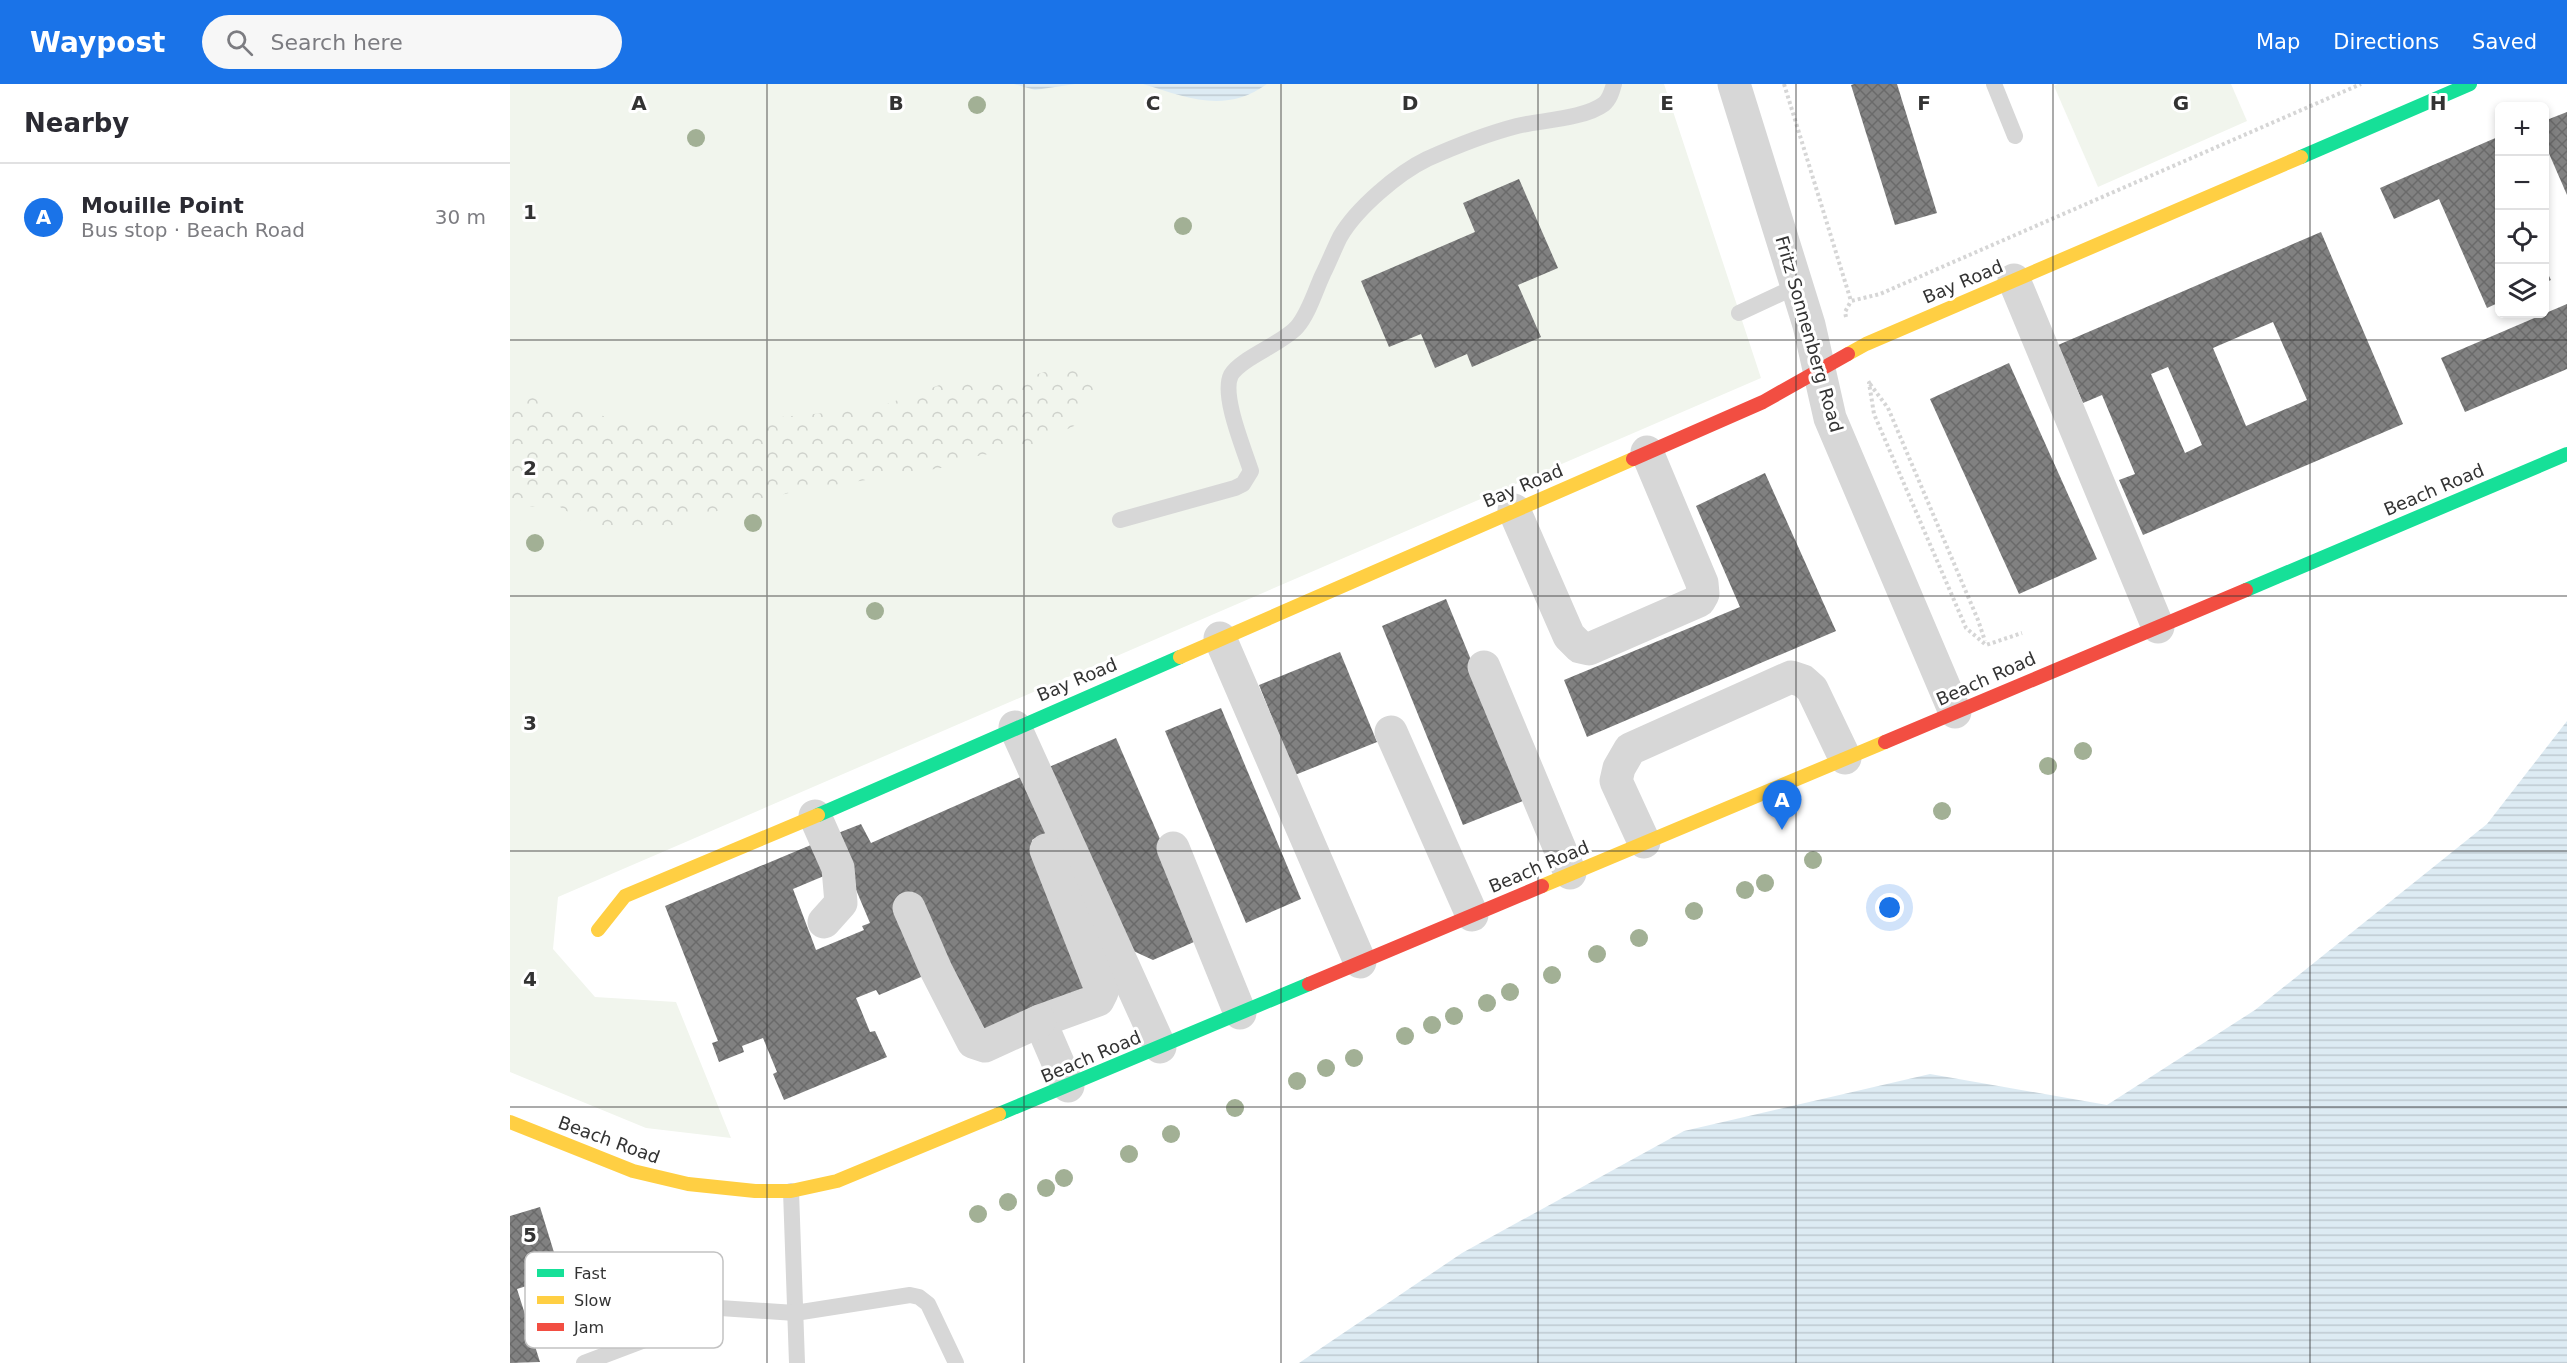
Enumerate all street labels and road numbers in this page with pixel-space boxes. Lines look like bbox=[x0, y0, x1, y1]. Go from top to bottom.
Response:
street label: Fritz Sonnenberg Road bbox=[1771, 233, 1848, 434]
street label: Bay Road bbox=[1920, 255, 2006, 308]
street label: Bay Road bbox=[1480, 459, 1566, 512]
street label: Beach Road bbox=[2381, 459, 2487, 520]
street label: Beach Road bbox=[1933, 647, 2039, 710]
street label: Bay Road bbox=[1034, 653, 1120, 706]
street label: Beach Road bbox=[1486, 836, 1592, 897]
street label: Beach Road bbox=[1038, 1026, 1144, 1087]
street label: Beach Road bbox=[555, 1111, 663, 1168]

